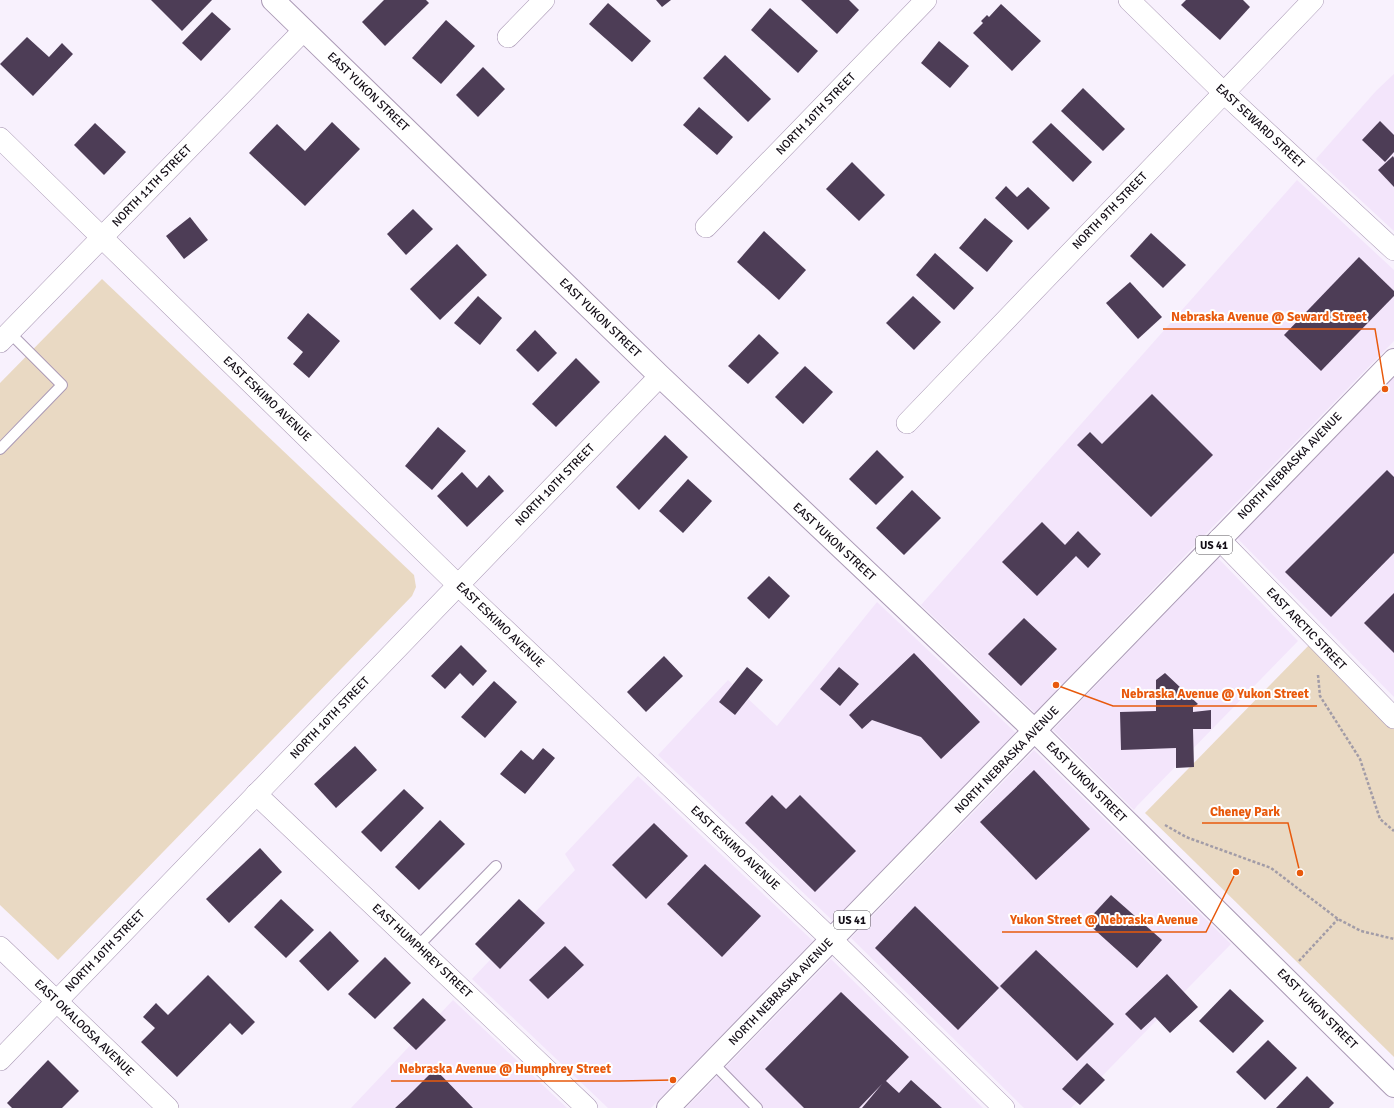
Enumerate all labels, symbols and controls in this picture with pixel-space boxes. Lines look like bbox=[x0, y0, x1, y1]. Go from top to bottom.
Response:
street label: EAST YUKON STREET bbox=[324, 49, 412, 135]
street label: NORTH 10TH STREET bbox=[773, 70, 859, 158]
street label: EAST SEWARD STREET bbox=[1212, 81, 1308, 171]
street label: NORTH 11TH STREET bbox=[109, 142, 195, 230]
street label: NORTH 9TH STREET bbox=[1069, 169, 1151, 253]
street label: EAST YUKON STREET bbox=[556, 275, 644, 361]
callout: Nebraska Avenue @ Seward Street bbox=[1163, 304, 1375, 329]
text: Nebraska Avenue @ Seward Street bbox=[1171, 309, 1367, 325]
street label: EAST ESKIMO AVENUE bbox=[220, 353, 314, 445]
street label: NORTH NEBRASKA AVENUE bbox=[1235, 409, 1345, 523]
street label: NORTH 10TH STREET bbox=[512, 441, 598, 529]
street label: EAST YUKON STREET bbox=[789, 500, 879, 584]
road number: US 41 bbox=[1196, 536, 1232, 554]
street label: EAST ESKIMO AVENUE bbox=[453, 579, 547, 671]
street label: EAST ARCTIC STREET bbox=[1263, 585, 1349, 673]
street label: NORTH 10TH STREET bbox=[287, 674, 373, 762]
callout: Nebraska Avenue @ Yukon Street bbox=[1113, 681, 1317, 706]
text: Nebraska Avenue @ Yukon Street bbox=[1121, 686, 1309, 702]
street label: NORTH NEBRASKA AVENUE bbox=[952, 703, 1062, 817]
street label: EAST YUKON STREET bbox=[1043, 739, 1129, 825]
callout: Cheney Park bbox=[1202, 798, 1288, 823]
street label: EAST ESKIMO AVENUE bbox=[687, 803, 783, 893]
text: Cheney Park bbox=[1210, 804, 1280, 820]
street label: EAST HUMPHREY STREET bbox=[369, 901, 475, 1001]
street label: NORTH 10TH STREET bbox=[62, 907, 148, 995]
callout: Yukon Street @ Nebraska Avenue bbox=[1002, 907, 1206, 932]
road number: US 41 bbox=[834, 911, 870, 929]
text: Yukon Street @ Nebraska Avenue bbox=[1009, 912, 1198, 928]
street label: NORTH NEBRASKA AVENUE bbox=[726, 935, 836, 1049]
street label: EAST YUKON STREET bbox=[1274, 966, 1360, 1052]
street label: EAST OKALOOSA AVENUE bbox=[31, 976, 137, 1080]
callout: Nebraska Avenue @ Humphrey Street bbox=[391, 1056, 619, 1081]
text: Nebraska Avenue @ Humphrey Street bbox=[399, 1061, 611, 1077]

